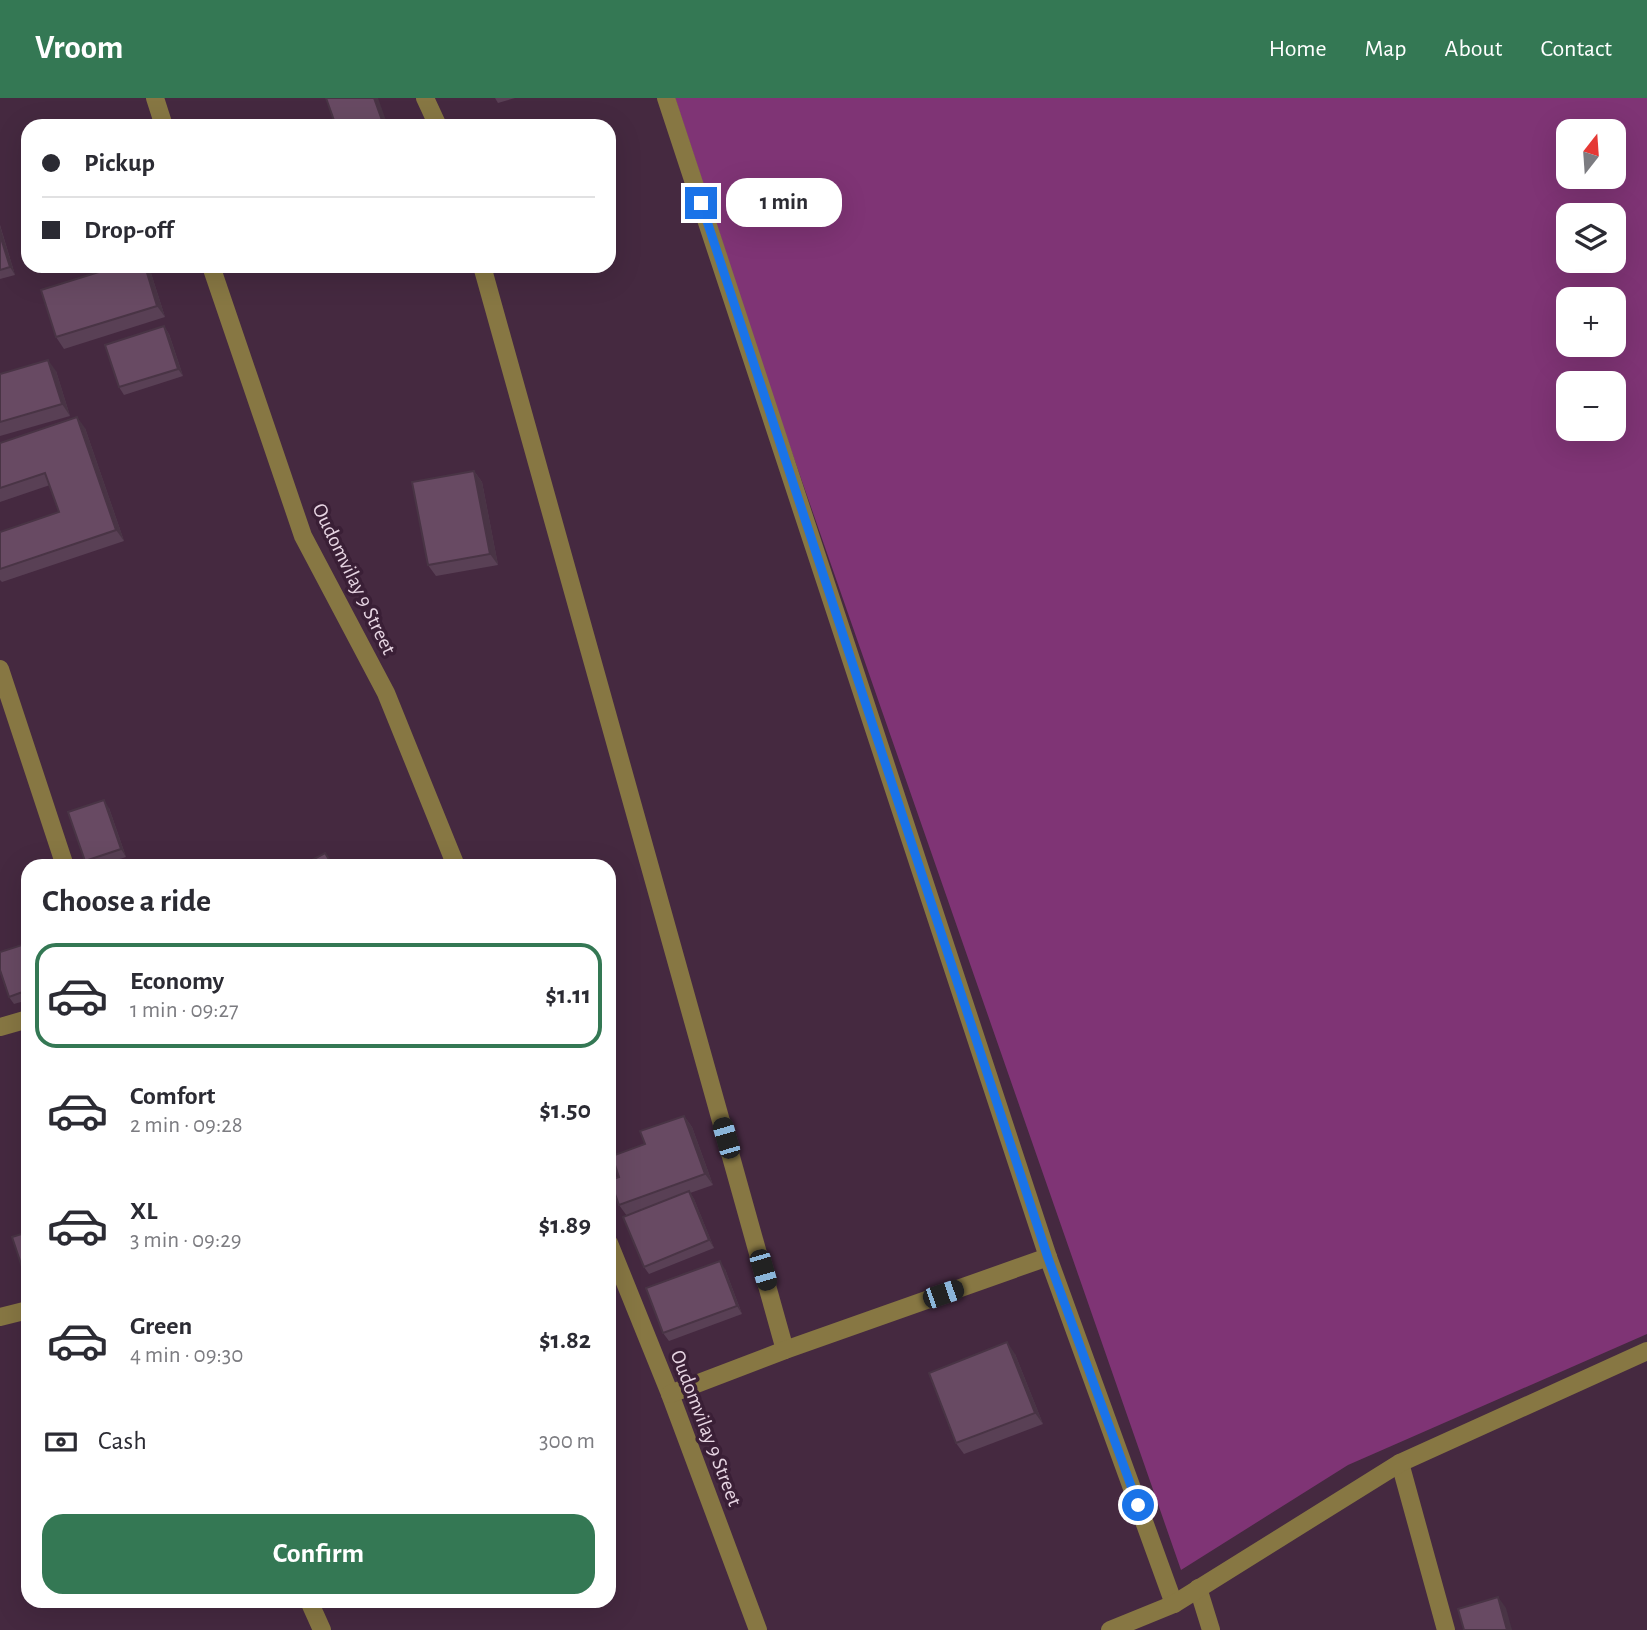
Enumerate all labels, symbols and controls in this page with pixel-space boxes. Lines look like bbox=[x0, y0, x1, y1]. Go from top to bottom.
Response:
text: Vroom bbox=[35, 32, 123, 65]
text: Home bbox=[1269, 37, 1327, 61]
text: Map bbox=[1365, 37, 1407, 61]
text: About bbox=[1445, 37, 1502, 61]
text: Contact bbox=[1540, 37, 1612, 61]
north arrow bbox=[1556, 119, 1626, 189]
map controls bbox=[1556, 119, 1626, 441]
text: Pickup bbox=[84, 150, 155, 176]
callout: 1 min bbox=[726, 178, 841, 228]
route end bbox=[685, 187, 717, 219]
text: 1 min bbox=[760, 191, 808, 214]
button: layers bbox=[1556, 203, 1626, 273]
text: Drop-off bbox=[84, 217, 173, 243]
button: + bbox=[1556, 287, 1626, 357]
button: − bbox=[1556, 371, 1626, 441]
street label: Oudomvilay 9 Street bbox=[308, 500, 400, 658]
text: Choose a ride bbox=[42, 885, 211, 917]
icon: car bbox=[46, 964, 109, 1027]
text: Economy bbox=[130, 968, 224, 994]
text: $1.11 bbox=[545, 982, 591, 1008]
text: 1 min · 09:27 bbox=[130, 999, 239, 1022]
icon: car bbox=[46, 1079, 109, 1142]
text: Comfort bbox=[130, 1083, 215, 1109]
text: $1.50 bbox=[539, 1097, 591, 1123]
text: 2 min · 09:28 bbox=[130, 1114, 243, 1137]
car bbox=[711, 1115, 742, 1161]
icon: car bbox=[46, 1194, 109, 1257]
text: XL bbox=[130, 1198, 157, 1224]
text: $1.89 bbox=[539, 1212, 591, 1238]
text: 3 min · 09:29 bbox=[130, 1229, 241, 1252]
car bbox=[748, 1247, 779, 1293]
car bbox=[920, 1277, 967, 1311]
icon: car bbox=[46, 1309, 109, 1372]
text: Green bbox=[130, 1313, 192, 1339]
text: $1.82 bbox=[539, 1327, 591, 1353]
text: 4 min · 09:30 bbox=[130, 1344, 243, 1367]
street label: Oudomvilay 9 Street bbox=[667, 1347, 746, 1509]
icon: cash bbox=[42, 1423, 80, 1461]
text: Cash bbox=[98, 1428, 147, 1454]
text: 300 m bbox=[539, 1430, 595, 1453]
route start bbox=[1122, 1489, 1154, 1521]
button: Confirm bbox=[42, 1514, 595, 1594]

